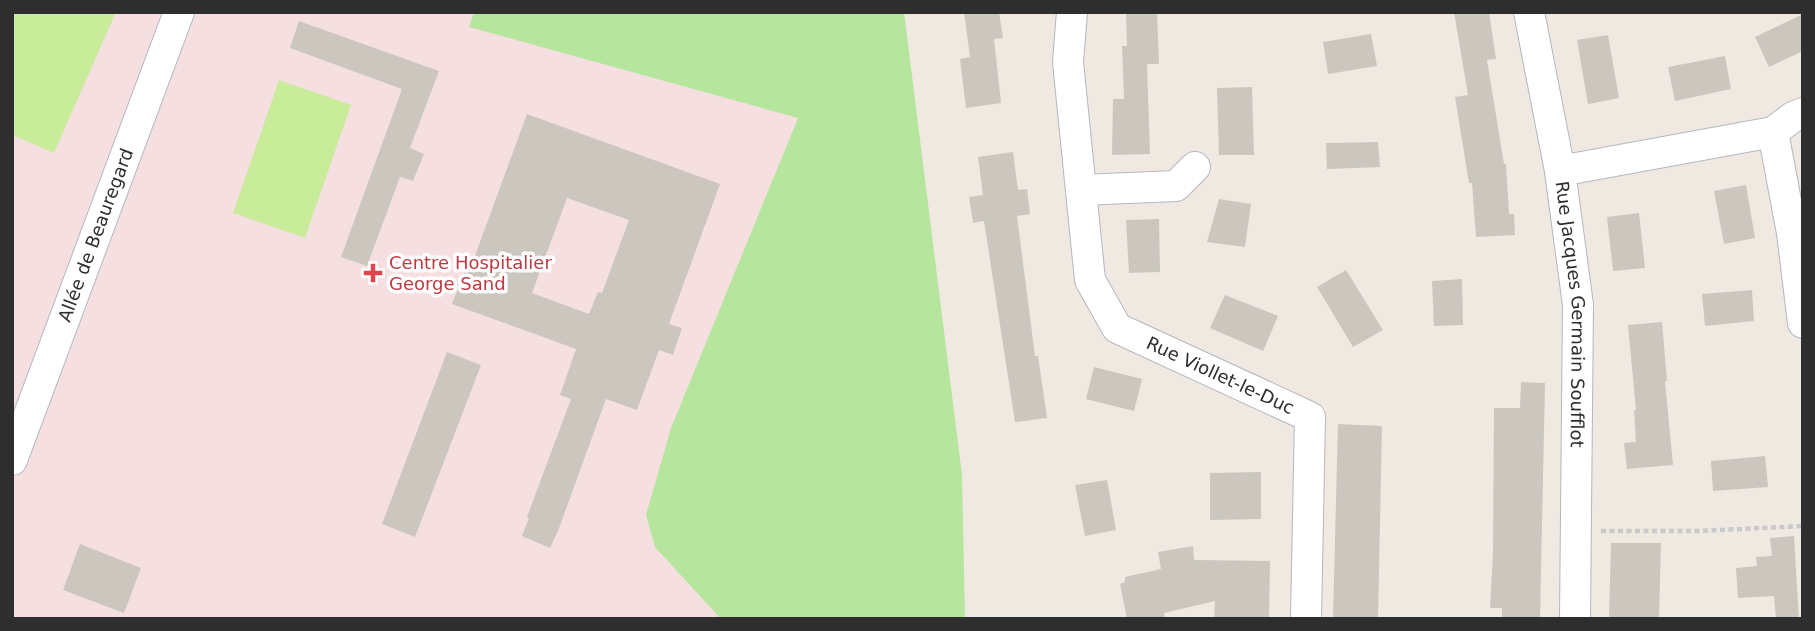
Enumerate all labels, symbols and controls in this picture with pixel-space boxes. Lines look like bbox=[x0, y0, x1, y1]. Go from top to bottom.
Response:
street label: Allée de Beauregard bbox=[53, 145, 137, 325]
street label: Rue Jacques Germain Soufflot bbox=[1551, 180, 1589, 448]
place label: Centre Hospitalier George Sand bbox=[389, 252, 552, 294]
marker: Centre Hospitalier George Sand bbox=[363, 263, 383, 283]
street label: Rue Viollet-le-Duc bbox=[1143, 332, 1298, 418]

